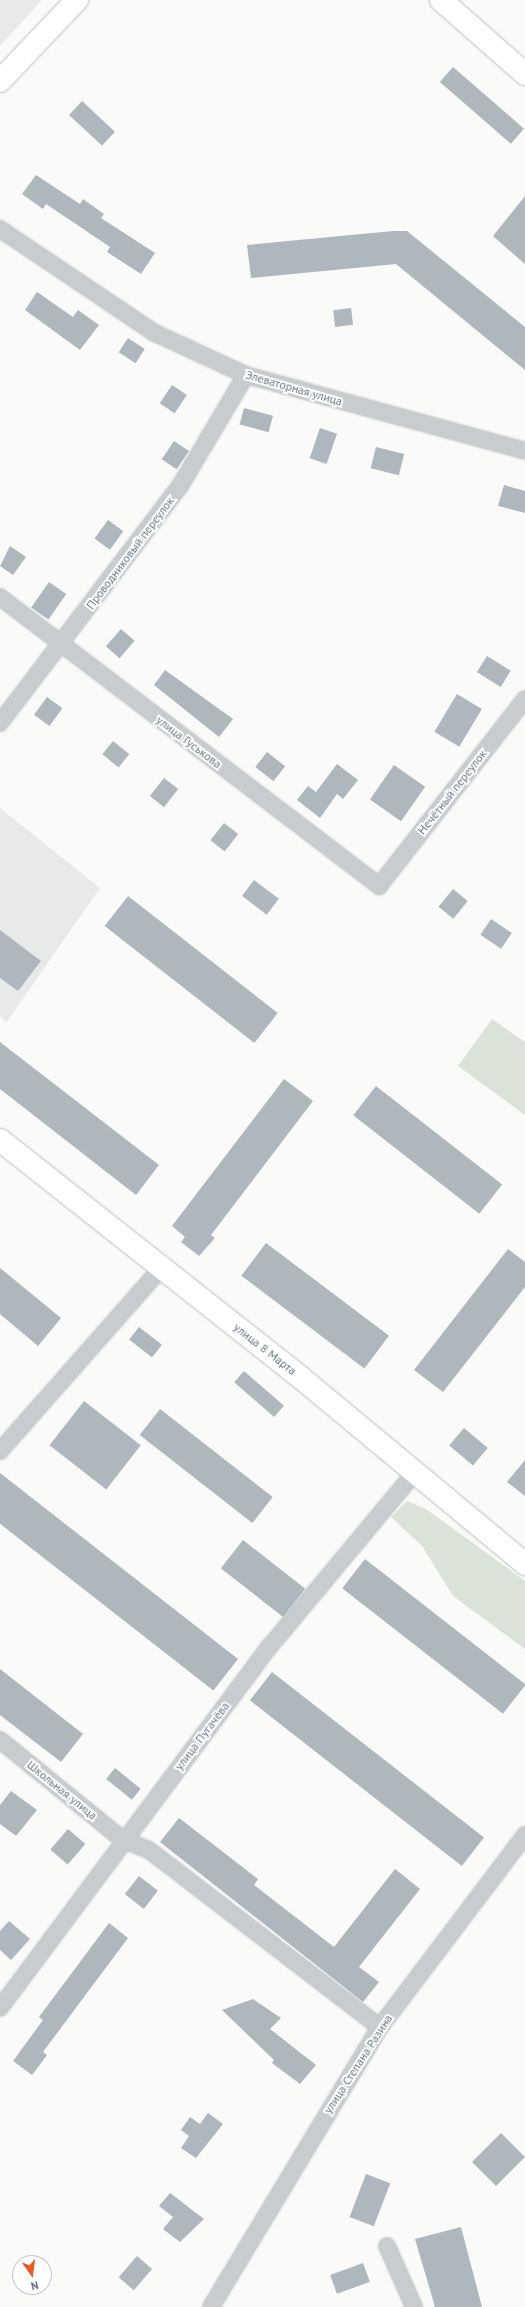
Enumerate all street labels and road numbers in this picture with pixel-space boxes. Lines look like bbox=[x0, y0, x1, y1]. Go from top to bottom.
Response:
street label: Элеваторная улица bbox=[244, 367, 344, 409]
street label: Проводниковый переулок bbox=[83, 494, 177, 612]
street label: улица Гуськова bbox=[153, 713, 225, 771]
street label: Нечётный переулок bbox=[414, 747, 490, 837]
street label: улица 8 Марта bbox=[231, 1320, 299, 1378]
street label: улица Пугачёва bbox=[172, 1699, 232, 1773]
street label: Школьная улица bbox=[24, 1757, 100, 1823]
street label: улица Степана Разина bbox=[321, 2012, 395, 2116]

